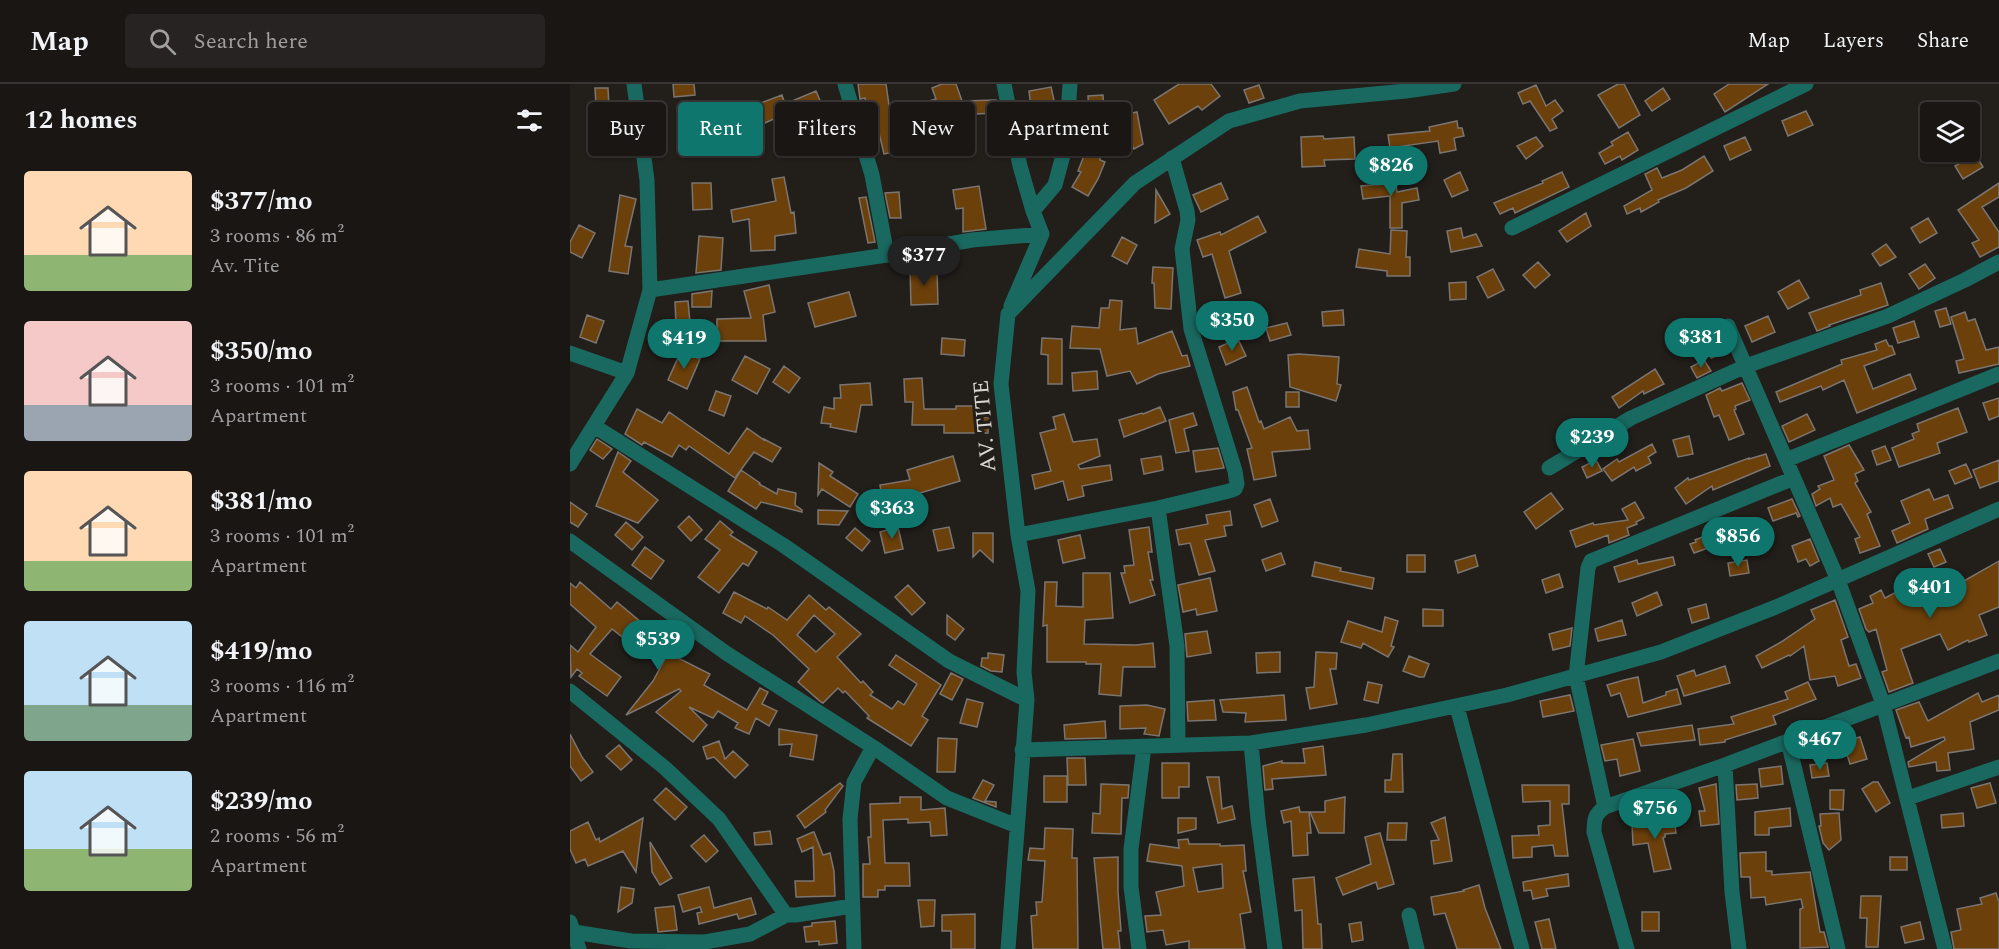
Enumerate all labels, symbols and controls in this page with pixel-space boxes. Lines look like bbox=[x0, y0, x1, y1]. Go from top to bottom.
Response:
search box bbox=[125, 14, 545, 68]
text: Map bbox=[30, 20, 89, 63]
icon: search bbox=[146, 25, 179, 58]
text: Search here bbox=[194, 25, 308, 58]
text: Map bbox=[1748, 25, 1790, 57]
text: Layers bbox=[1823, 25, 1884, 57]
text: Share bbox=[1917, 25, 1969, 57]
text: 12 homes bbox=[24, 100, 138, 140]
chip: Buy bbox=[588, 102, 666, 156]
chip: Rent bbox=[678, 102, 763, 156]
chip: Filters bbox=[775, 102, 878, 156]
chip: New bbox=[890, 102, 975, 156]
chip: Apartment bbox=[987, 102, 1131, 156]
map controls bbox=[1920, 102, 1980, 162]
button: layers bbox=[1920, 102, 1980, 162]
icon: filters bbox=[513, 104, 546, 137]
pin: $826 bbox=[1355, 146, 1427, 197]
text: $826 bbox=[1369, 150, 1413, 180]
text: $377/mo bbox=[210, 181, 313, 221]
icon: home bbox=[72, 195, 144, 267]
text: 3 rooms · 86 m² bbox=[210, 221, 344, 251]
pin: $377 bbox=[888, 236, 960, 287]
text: $377 bbox=[902, 240, 946, 270]
text: Av. Tite bbox=[210, 251, 280, 281]
pin: $350 bbox=[1196, 301, 1268, 352]
text: $350 bbox=[1210, 305, 1254, 335]
pin: $381 bbox=[1665, 318, 1737, 369]
pin: $419 bbox=[648, 319, 720, 370]
text: $381 bbox=[1679, 322, 1723, 352]
text: $419 bbox=[662, 323, 706, 353]
text: $350/mo bbox=[210, 331, 313, 371]
icon: home bbox=[72, 345, 144, 417]
text: 3 rooms · 101 m² bbox=[210, 371, 354, 401]
street label: AV. TITE bbox=[965, 379, 1005, 473]
text: Apartment bbox=[210, 401, 307, 431]
pin: $239 bbox=[1556, 418, 1628, 469]
text: $239 bbox=[1570, 422, 1614, 452]
text: $381/mo bbox=[210, 481, 313, 521]
pin: $363 bbox=[856, 489, 928, 540]
text: $363 bbox=[870, 493, 914, 523]
icon: home bbox=[72, 495, 144, 567]
pin: $856 bbox=[1702, 517, 1774, 568]
text: 3 rooms · 101 m² bbox=[210, 521, 354, 551]
text: $856 bbox=[1716, 521, 1760, 551]
text: Apartment bbox=[210, 551, 307, 581]
pin: $401 bbox=[1894, 568, 1966, 619]
text: $401 bbox=[1908, 572, 1952, 602]
pin: $539 bbox=[622, 620, 694, 671]
text: $539 bbox=[636, 624, 680, 654]
text: $419/mo bbox=[210, 631, 313, 671]
icon: home bbox=[72, 645, 144, 717]
text: 3 rooms · 116 m² bbox=[210, 671, 354, 701]
text: Apartment bbox=[210, 701, 307, 731]
pin: $467 bbox=[1784, 720, 1856, 771]
text: $467 bbox=[1798, 724, 1842, 754]
text: $239/mo bbox=[210, 781, 313, 821]
pin: $756 bbox=[1619, 789, 1691, 840]
text: $756 bbox=[1633, 793, 1677, 823]
icon: home bbox=[72, 795, 144, 867]
text: 2 rooms · 56 m² bbox=[210, 821, 344, 851]
text: Apartment bbox=[210, 851, 307, 881]

